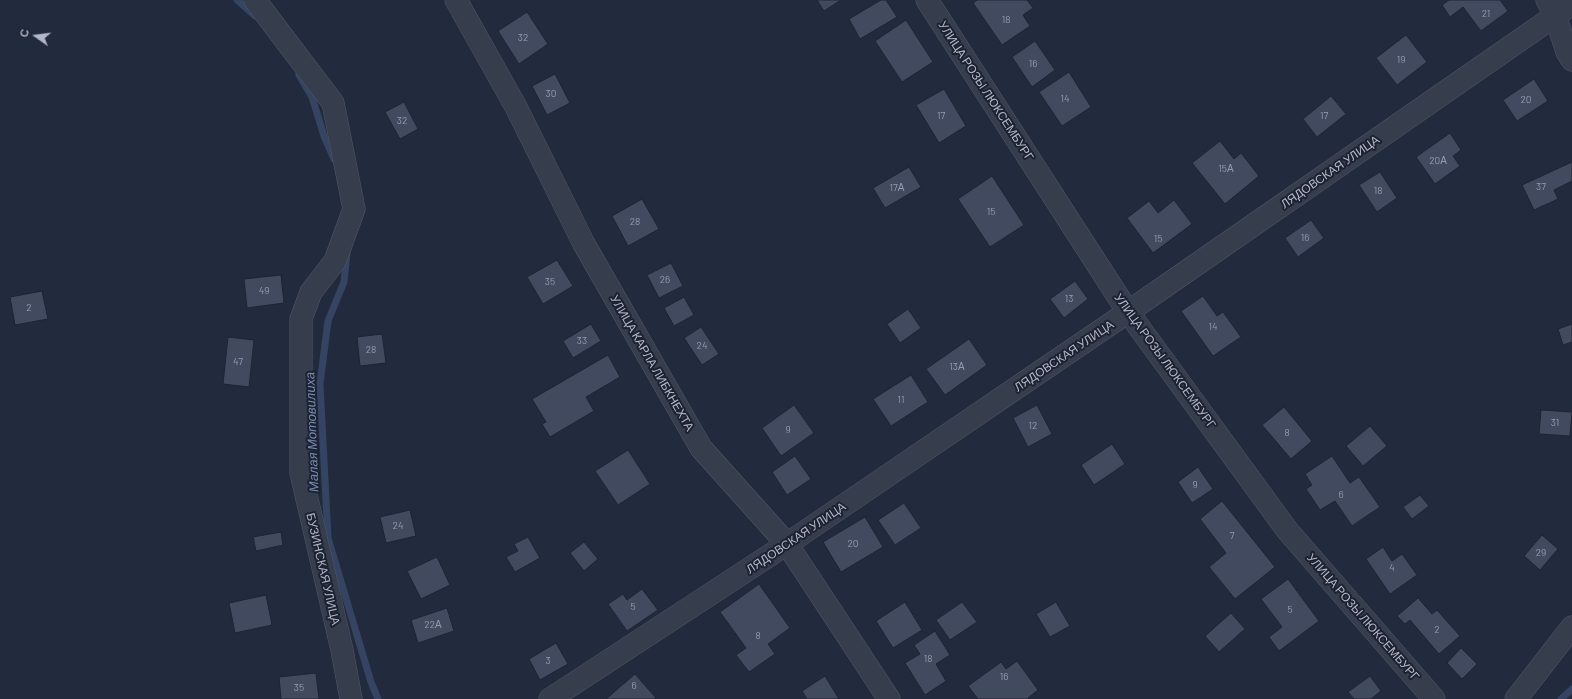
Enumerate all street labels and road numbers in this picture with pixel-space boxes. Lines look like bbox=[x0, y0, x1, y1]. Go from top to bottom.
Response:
street label: УЛИЦА РОЗЫ ЛЮКСЕМБУРГ bbox=[935, 18, 1037, 164]
street label: ЛЯДОВСКАЯ УЛИЦА bbox=[1278, 133, 1382, 211]
street label: УЛИЦА РОЗЫ ЛЮКСЕМБУРГ bbox=[1111, 291, 1219, 431]
street label: УЛИЦА КАРЛА ЛИБКНЕХТА bbox=[607, 292, 697, 434]
street label: ЛЯДОВСКАЯ УЛИЦА bbox=[1012, 317, 1116, 395]
street label: ЛЯДОВСКАЯ УЛИЦА bbox=[744, 499, 848, 577]
street label: БУЗИНСКАЯ УЛИЦА bbox=[303, 511, 343, 627]
street label: УЛИЦА РОЗЫ ЛЮКСЕМБУРГ bbox=[1304, 551, 1422, 683]

